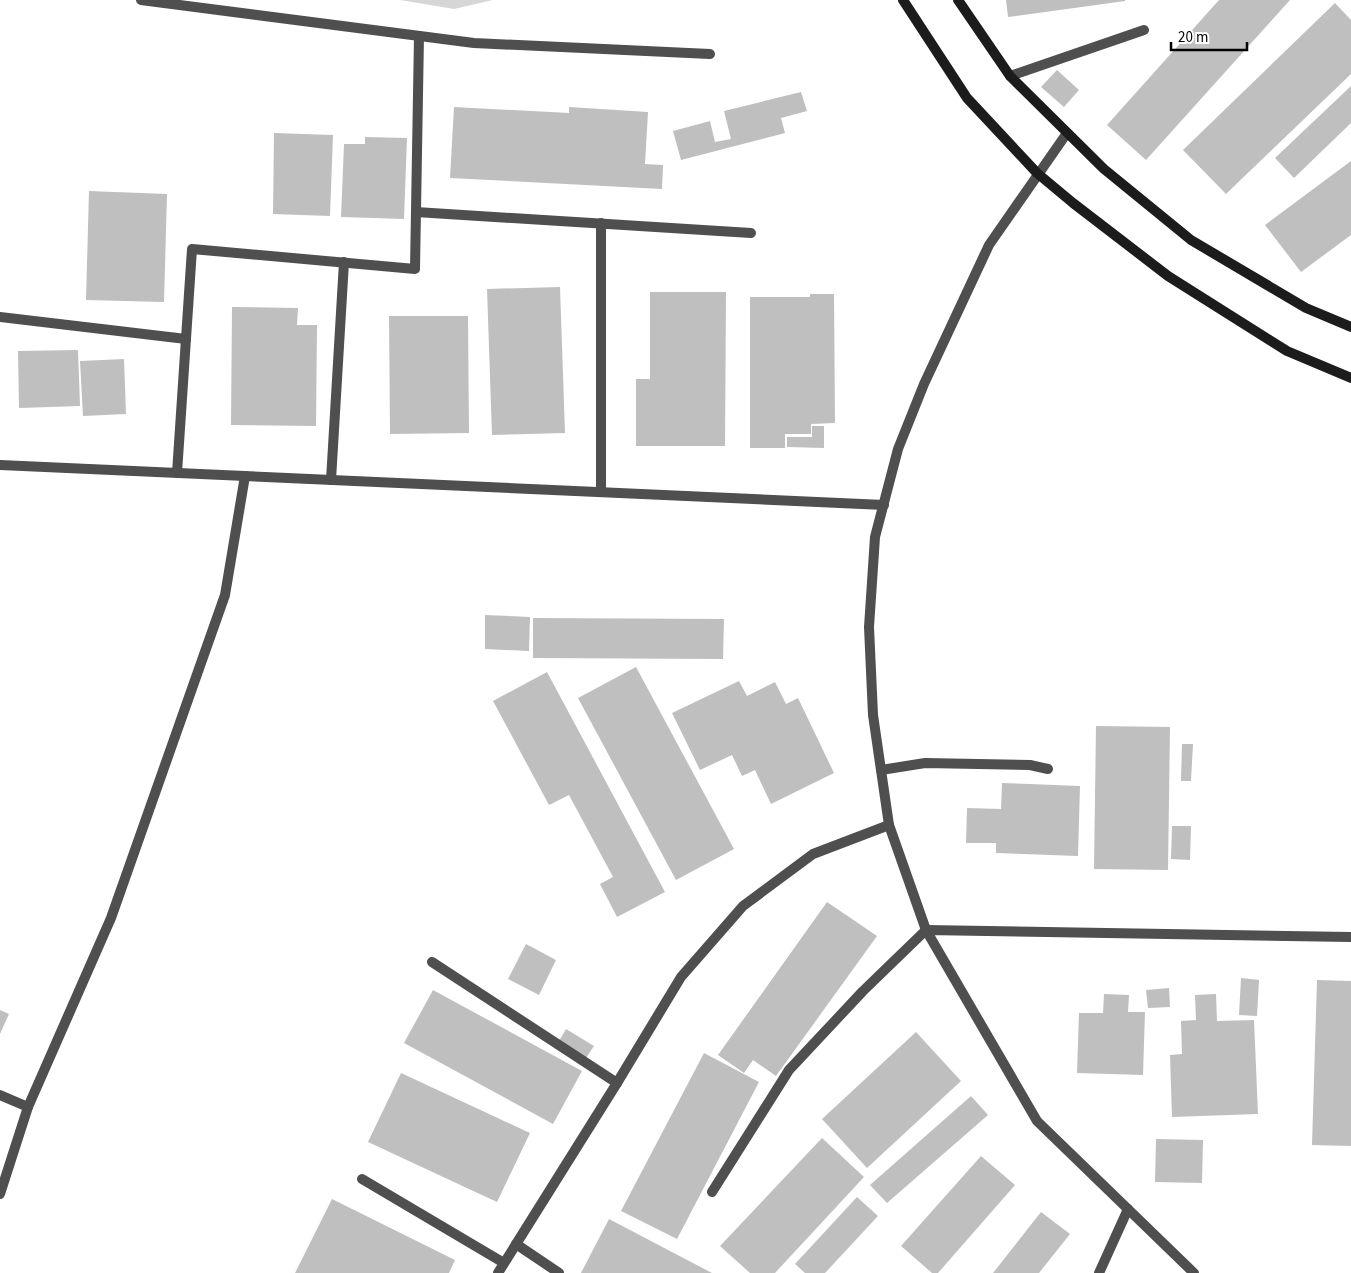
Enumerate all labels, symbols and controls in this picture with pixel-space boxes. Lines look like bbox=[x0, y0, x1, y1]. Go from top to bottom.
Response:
scale bar bbox=[1171, 20, 1247, 52]
text: 20 m bbox=[1178, 27, 1208, 48]

